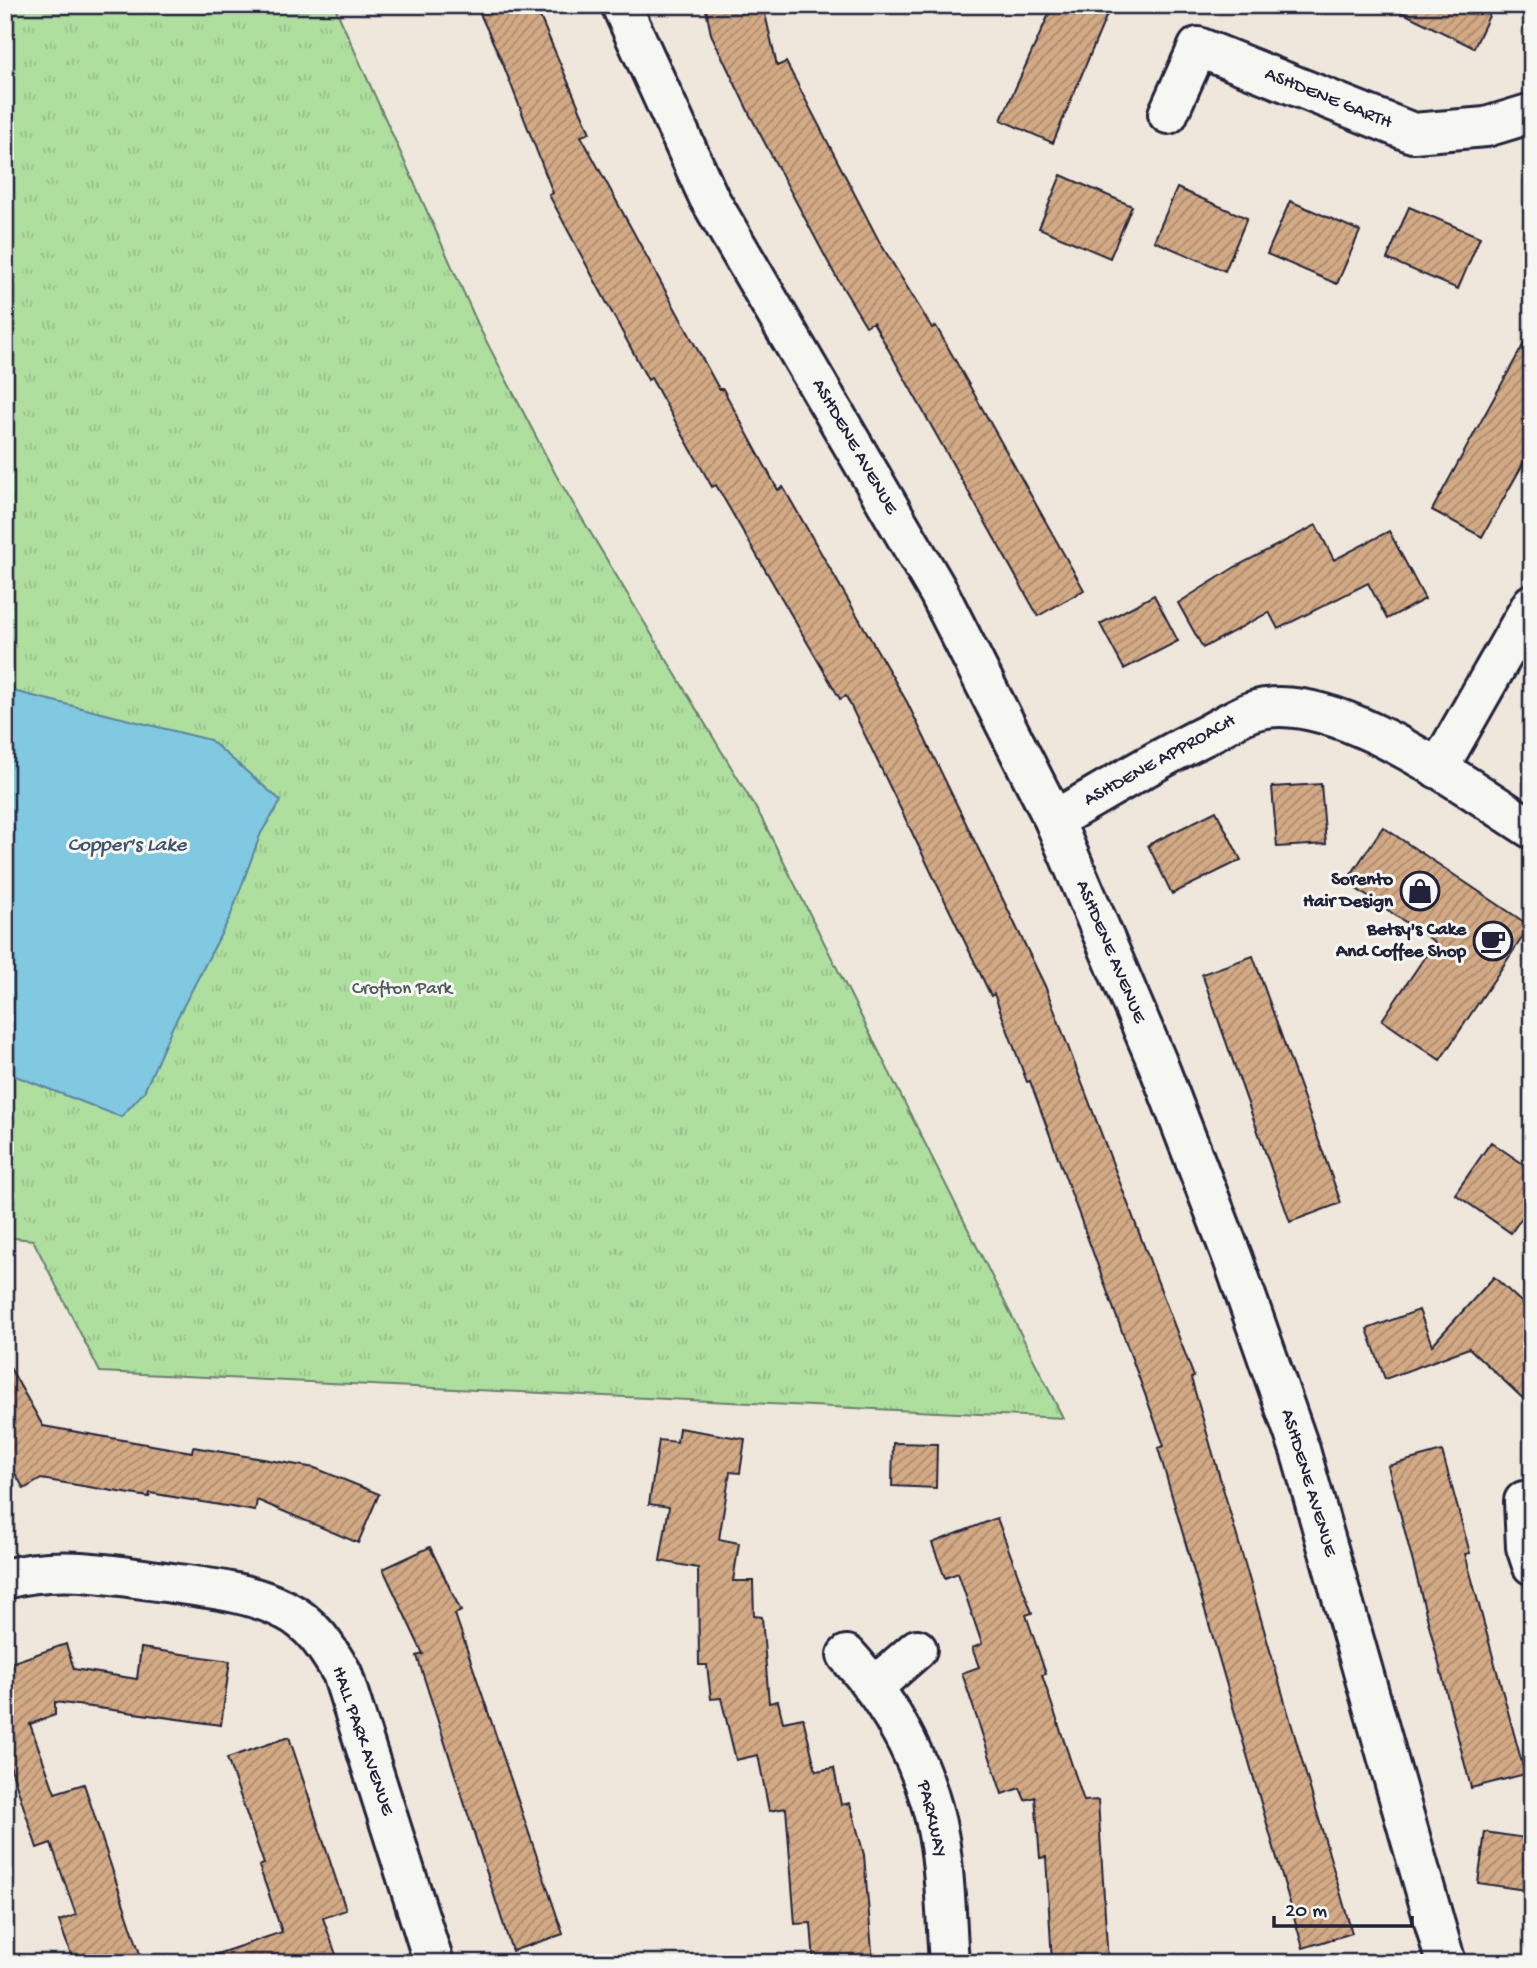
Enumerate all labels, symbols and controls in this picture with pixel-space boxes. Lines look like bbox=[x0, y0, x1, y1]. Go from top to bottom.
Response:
street label: ASHDENE GARTH bbox=[1261, 63, 1395, 135]
street label: ASHDENE AVENUE bbox=[806, 375, 903, 520]
street label: ASHDENE APPROACH bbox=[1080, 710, 1240, 812]
water label: Copper's Lake bbox=[68, 834, 188, 859]
place label: Sorento Hair Design bbox=[1303, 869, 1394, 914]
shop icon: Sorento Hair Design bbox=[1399, 870, 1441, 912]
street label: ASHDENE AVENUE bbox=[1070, 877, 1151, 1028]
place label: Betsy's Cake And Coffee Shop bbox=[1335, 919, 1467, 964]
cafe icon: Betsy's Cake And Coffee Shop bbox=[1472, 920, 1514, 962]
park label: Crofton Park bbox=[352, 978, 454, 1001]
street label: ASHDENE AVENUE bbox=[1275, 1407, 1342, 1560]
street label: HALL PARK AVENUE bbox=[326, 1664, 399, 1820]
street label: PARKWAY bbox=[911, 1777, 951, 1860]
scale bar bbox=[1274, 1884, 1413, 1928]
text: 20 m bbox=[1285, 1900, 1327, 1925]

